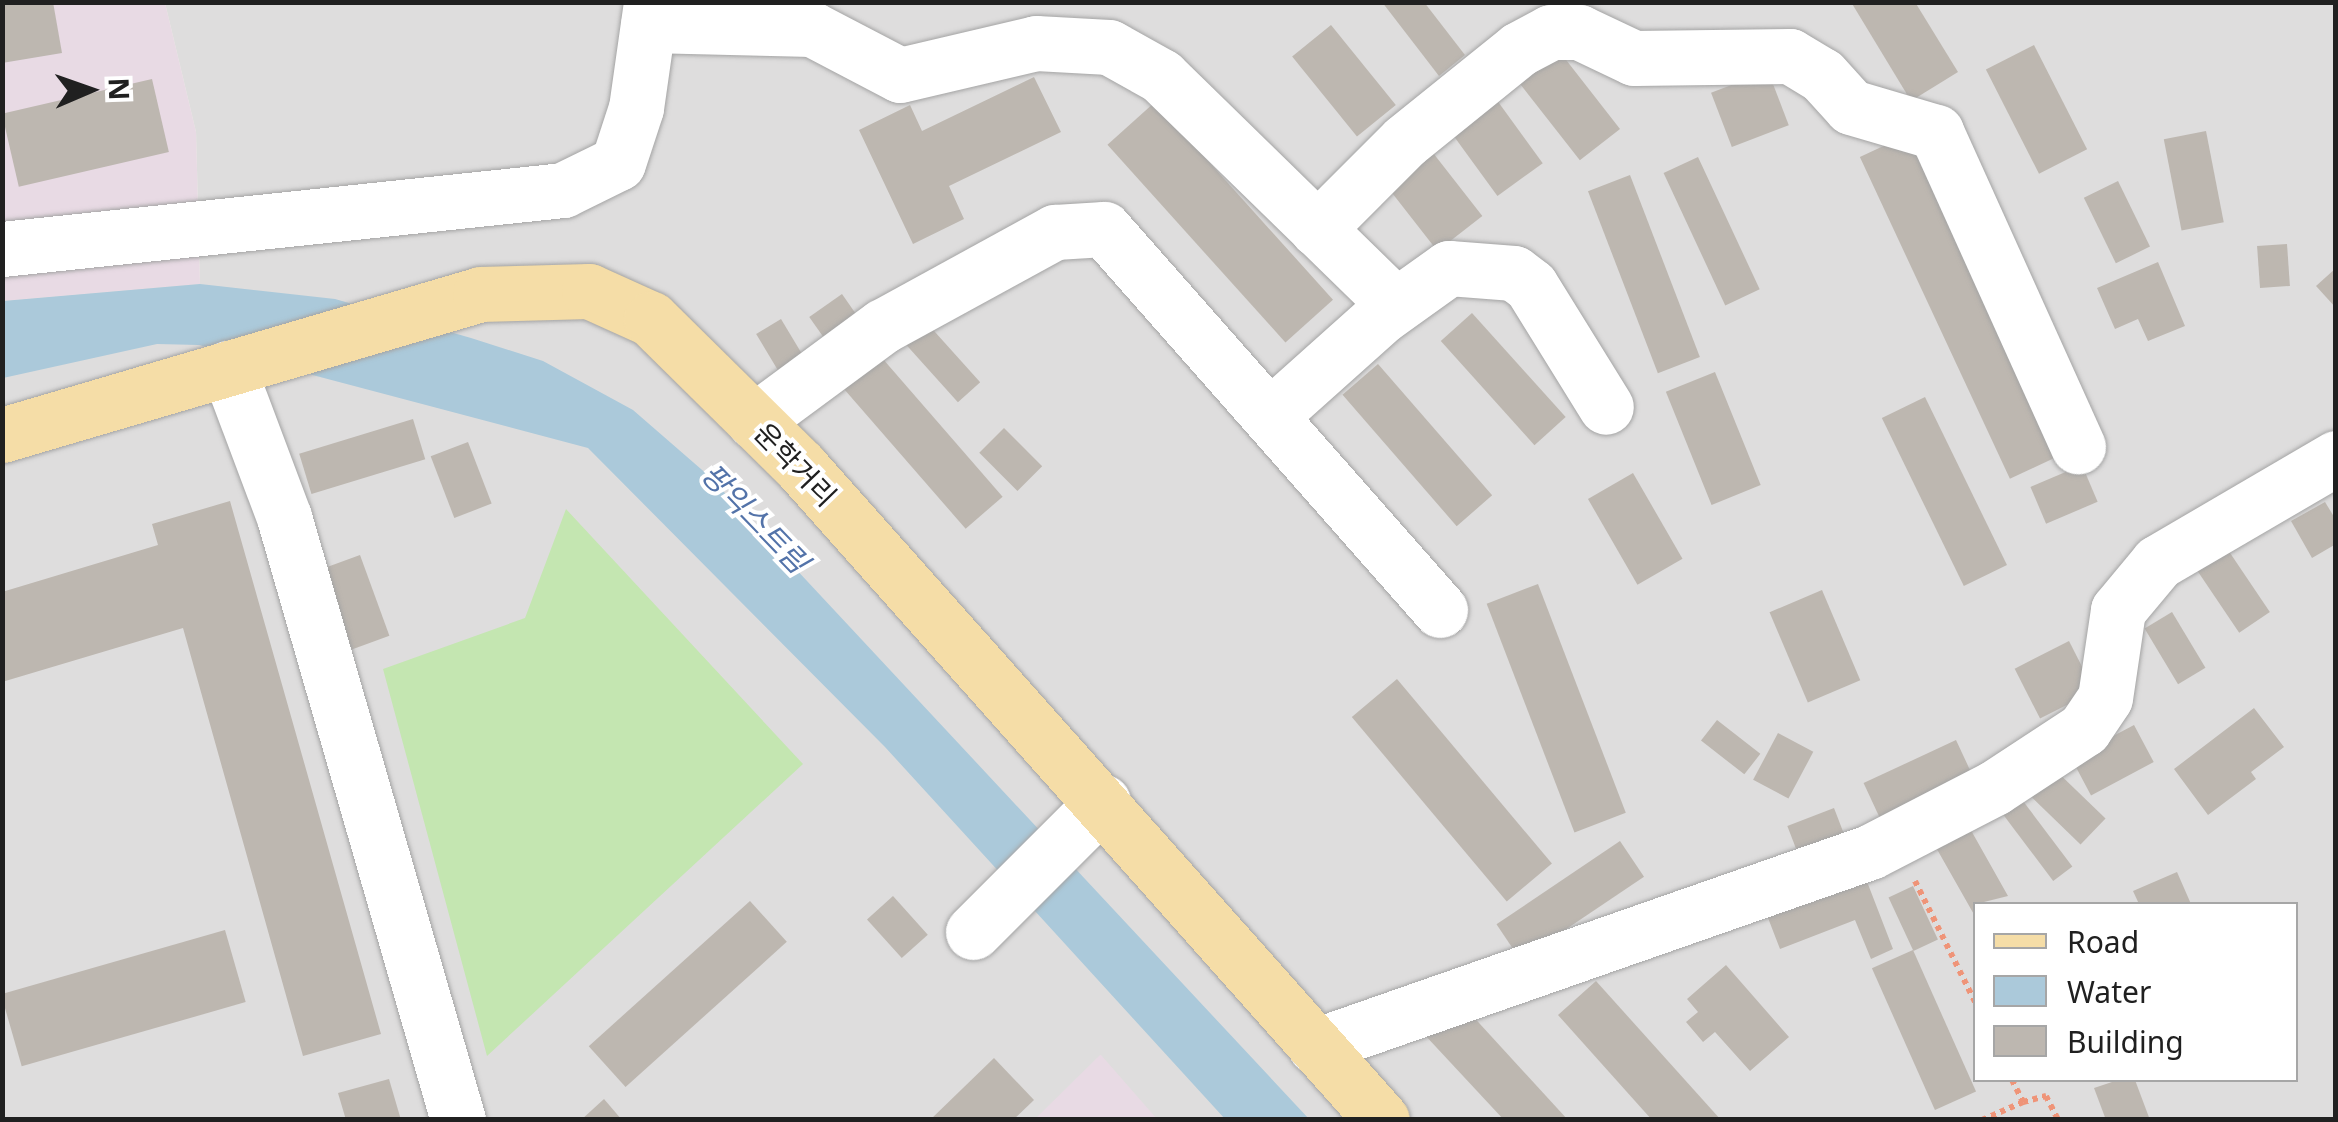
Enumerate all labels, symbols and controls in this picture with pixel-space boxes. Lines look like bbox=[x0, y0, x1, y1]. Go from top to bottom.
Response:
north arrow bbox=[40, 40, 140, 140]
text: N bbox=[101, 77, 139, 101]
street label: 운학거리 bbox=[748, 415, 844, 513]
water label: 팡익스트림 bbox=[694, 456, 816, 580]
legend bbox=[1973, 902, 2298, 1082]
text: Road bbox=[2067, 921, 2139, 962]
text: Water bbox=[2067, 971, 2151, 1012]
text: Building bbox=[2067, 1021, 2184, 1062]

